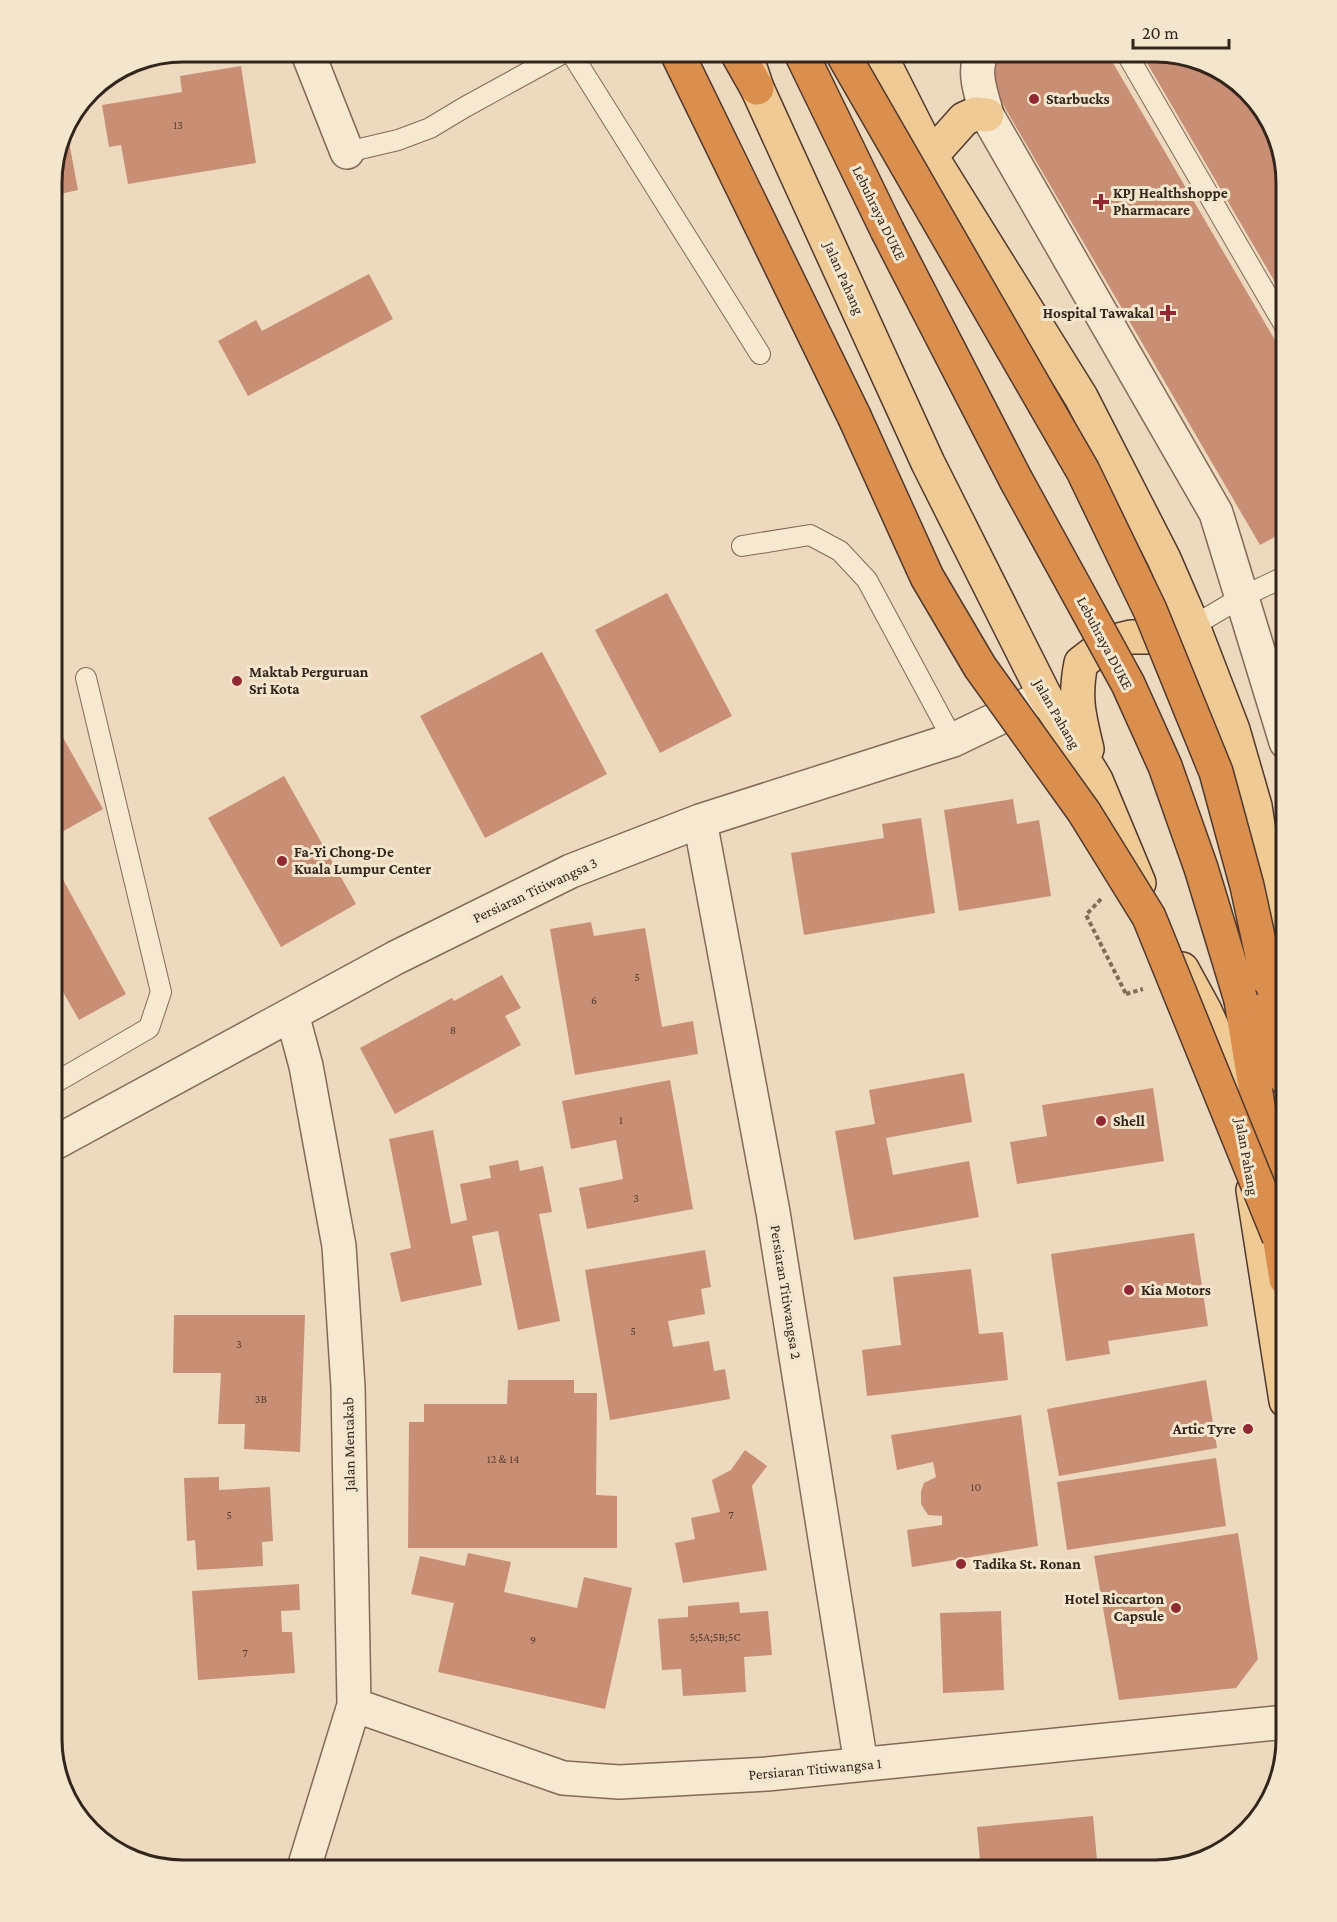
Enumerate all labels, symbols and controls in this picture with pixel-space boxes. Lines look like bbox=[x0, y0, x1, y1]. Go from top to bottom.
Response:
scale bar bbox=[1133, 12, 1229, 50]
text: 20 m bbox=[1142, 23, 1179, 43]
place label: Starbucks bbox=[1046, 91, 1110, 107]
marker: Starbucks bbox=[1027, 92, 1041, 106]
house number: 13 bbox=[173, 118, 183, 132]
street label: Lebuhraya DUKE bbox=[848, 163, 909, 263]
place label: KPJ Healthshoppe Pharmacare bbox=[1113, 185, 1228, 218]
marker: KPJ Healthshoppe Pharmacare bbox=[1094, 195, 1108, 209]
street label: Jalan Pahang bbox=[819, 237, 867, 317]
marker: Hospital Tawakal bbox=[1159, 304, 1177, 322]
place label: Hospital Tawakal bbox=[1043, 305, 1155, 321]
street label: Lebuhraya DUKE bbox=[1073, 594, 1136, 693]
place label: Maktab Perguruan Sri Kota bbox=[249, 664, 369, 697]
marker: Maktab Perguruan Sri Kota bbox=[230, 674, 244, 688]
street label: Jalan Pahang bbox=[1029, 675, 1083, 752]
place label: Fa-Yi Chong-De Kuala Lumpur Center bbox=[294, 844, 431, 877]
marker: Fa-Yi Chong-De Kuala Lumpur Center bbox=[275, 854, 289, 868]
street label: Persiaran Titiwangsa 3 bbox=[470, 854, 600, 927]
house number: 5 bbox=[634, 970, 640, 984]
house number: 6 bbox=[591, 993, 597, 1007]
house number: 8 bbox=[450, 1023, 456, 1037]
house number: 1 bbox=[619, 1113, 623, 1127]
place label: Shell bbox=[1113, 1113, 1145, 1129]
marker: Shell bbox=[1094, 1114, 1108, 1128]
street label: Jalan Pahang bbox=[1231, 1115, 1262, 1197]
house number: 3 bbox=[633, 1191, 639, 1205]
street label: Persiaran Titiwangsa 2 bbox=[767, 1224, 805, 1360]
place label: Kia Motors bbox=[1141, 1282, 1211, 1298]
marker: Kia Motors bbox=[1122, 1283, 1136, 1297]
house number: 5 bbox=[630, 1324, 636, 1338]
house number: 3 bbox=[236, 1337, 242, 1351]
house number: 3B bbox=[255, 1392, 268, 1406]
street label: Jalan Mentakab bbox=[340, 1397, 359, 1493]
place label: Artic Tyre bbox=[1172, 1421, 1236, 1437]
marker: Artic Tyre bbox=[1241, 1422, 1255, 1436]
house number: 12 & 14 bbox=[487, 1452, 519, 1466]
house number: 10 bbox=[971, 1480, 982, 1494]
house number: 5 bbox=[226, 1508, 232, 1522]
house number: 7 bbox=[728, 1508, 734, 1522]
place label: Tadika St. Ronan bbox=[973, 1556, 1081, 1572]
marker: Tadika St. Ronan bbox=[954, 1557, 968, 1571]
place label: Hotel Riccarton Capsule bbox=[1065, 1591, 1164, 1624]
marker: Hotel Riccarton Capsule bbox=[1169, 1601, 1183, 1615]
house number: 5;5A;5B;5C bbox=[689, 1630, 741, 1644]
house number: 9 bbox=[530, 1633, 536, 1647]
house number: 7 bbox=[242, 1646, 248, 1660]
street label: Persiaran Titiwangsa 1 bbox=[748, 1755, 882, 1784]

